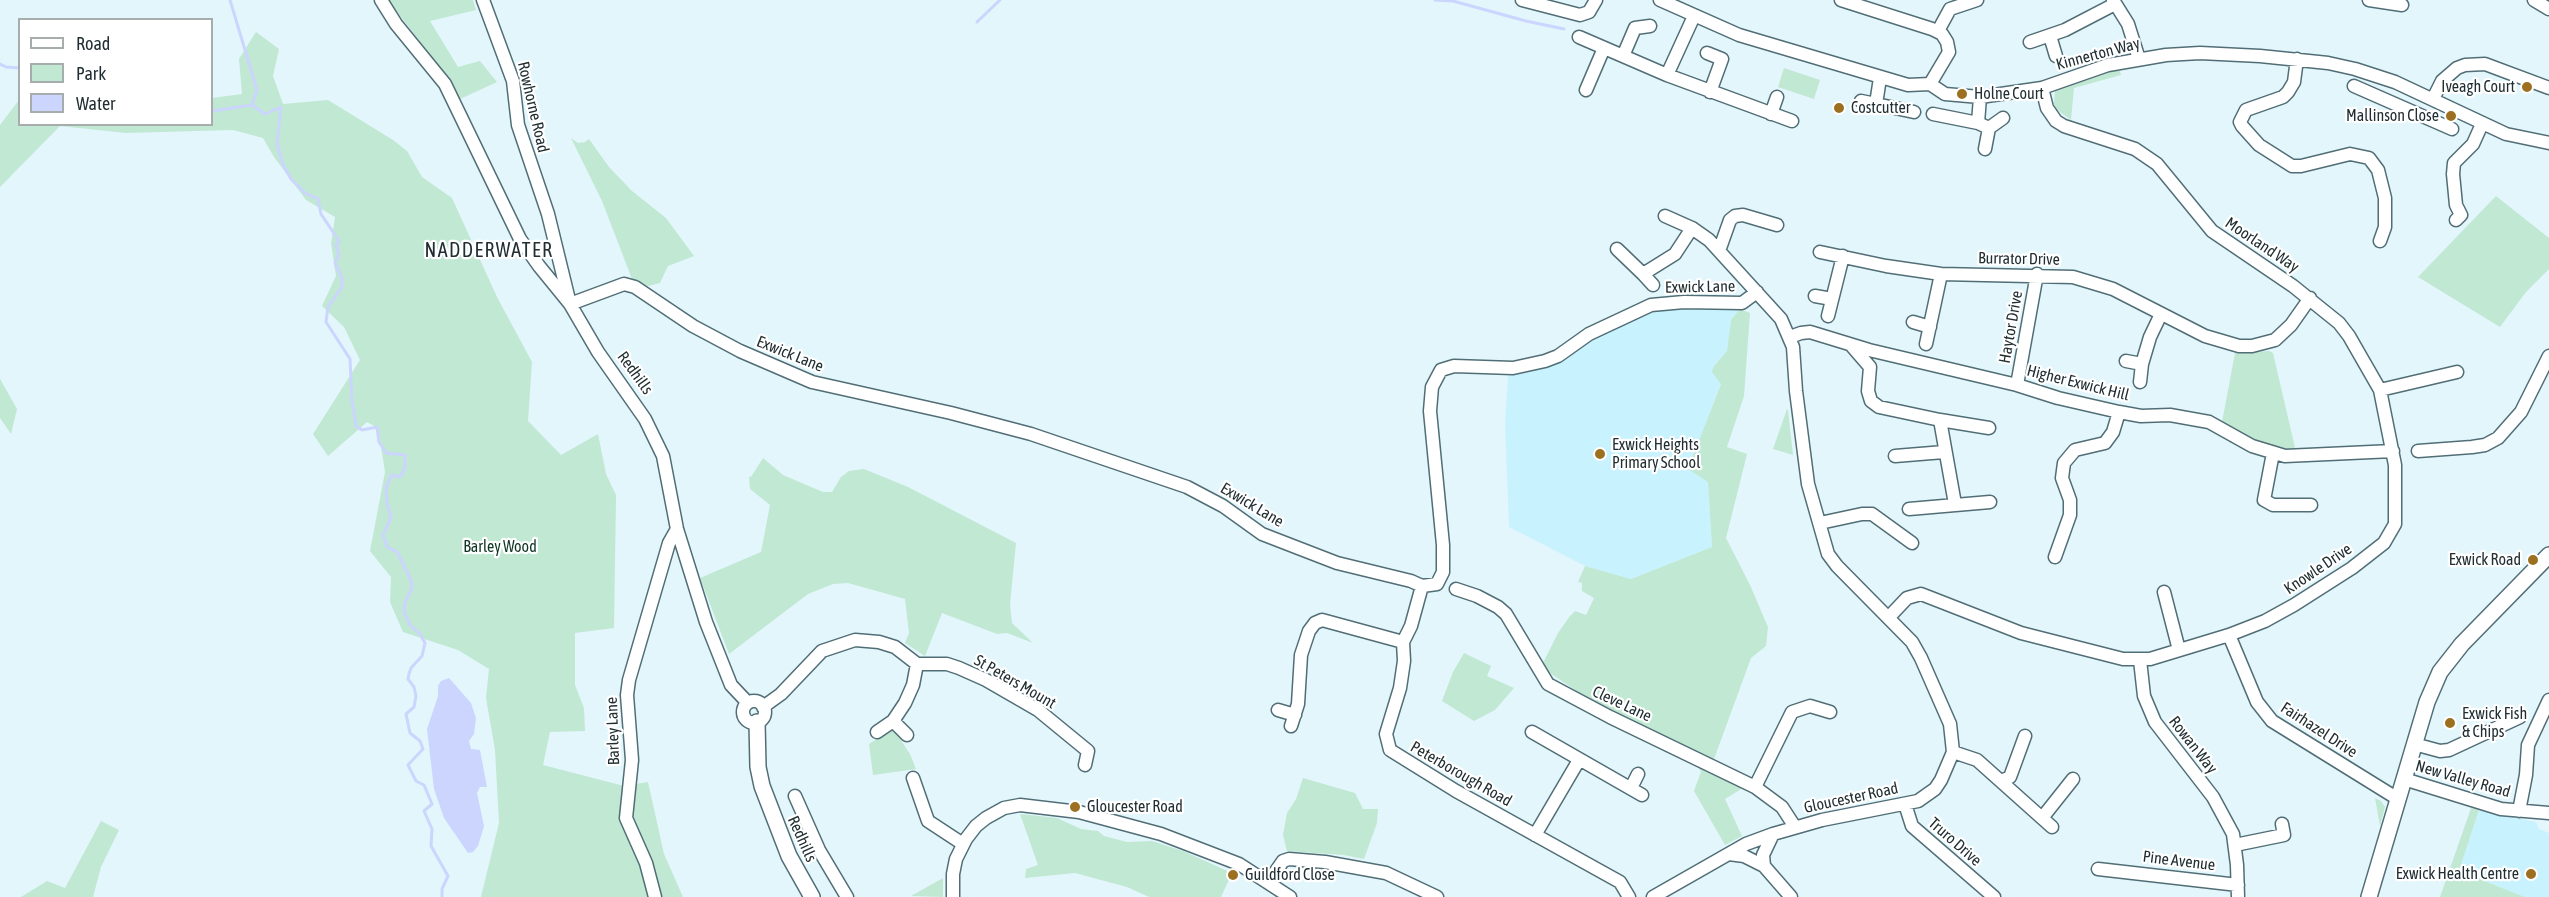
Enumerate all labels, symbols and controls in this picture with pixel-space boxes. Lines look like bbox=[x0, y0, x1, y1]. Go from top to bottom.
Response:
legend bbox=[18, 18, 213, 126]
text: Road bbox=[76, 33, 110, 54]
street label: Kinnerton Way bbox=[2054, 34, 2142, 74]
street label: Rowhorne Road bbox=[513, 60, 553, 154]
text: Park bbox=[76, 63, 106, 84]
place label: Iveagh Court bbox=[2441, 77, 2515, 97]
marker: Iveagh Court bbox=[2520, 80, 2534, 94]
place label: Holne Court bbox=[1974, 84, 2044, 104]
marker: Holne Court bbox=[1955, 87, 1969, 101]
text: Water bbox=[76, 93, 115, 114]
place label: Costcutter bbox=[1851, 98, 1911, 118]
marker: Costcutter bbox=[1832, 101, 1846, 115]
place label: Mallinson Close bbox=[2346, 106, 2439, 126]
marker: Mallinson Close bbox=[2444, 109, 2458, 123]
street label: Moorland Way bbox=[2221, 213, 2303, 277]
district label: NADDERWATER bbox=[424, 239, 554, 263]
street label: Burrator Drive bbox=[1978, 249, 2060, 269]
street label: Exwick Lane bbox=[1665, 277, 1735, 297]
street label: Haytor Drive bbox=[1995, 289, 2027, 365]
street label: Exwick Lane bbox=[754, 332, 826, 376]
street label: Redhills bbox=[613, 348, 657, 398]
street label: Higher Exwick Hill bbox=[2025, 361, 2131, 405]
place label: Exwick Heights Primary School bbox=[1612, 435, 1700, 473]
marker: Exwick Heights Primary School bbox=[1593, 447, 1607, 461]
street label: Exwick Lane bbox=[1217, 479, 1287, 531]
park label: Barley Wood bbox=[463, 537, 537, 557]
street label: Knowle Drive bbox=[2281, 539, 2355, 599]
place label: Exwick Road bbox=[2449, 550, 2521, 570]
marker: Exwick Road bbox=[2526, 553, 2540, 567]
street label: St Peters Mount bbox=[971, 651, 1059, 713]
street label: Cleve Lane bbox=[1589, 682, 1655, 726]
street label: Barley Lane bbox=[602, 697, 624, 765]
street label: Fairhazel Drive bbox=[2277, 698, 2361, 762]
place label: Exwick Fish & Chips bbox=[2462, 704, 2527, 742]
street label: Rowan Way bbox=[2165, 713, 2221, 777]
marker: Exwick Fish & Chips bbox=[2443, 716, 2457, 730]
street label: Peterborough Road bbox=[1407, 737, 1515, 811]
street label: New Valley Road bbox=[2413, 756, 2513, 802]
street label: Gloucester Road bbox=[1802, 779, 1900, 817]
place label: Gloucester Road bbox=[1087, 797, 1183, 817]
marker: Gloucester Road bbox=[1068, 800, 1082, 814]
street label: Redhills bbox=[783, 813, 821, 865]
street label: Truro Drive bbox=[1925, 814, 1985, 870]
street label: Pine Avenue bbox=[2142, 847, 2216, 875]
place label: Exwick Health Centre bbox=[2396, 864, 2519, 884]
place label: Guildford Close bbox=[1245, 865, 1335, 885]
marker: Exwick Health Centre bbox=[2524, 867, 2538, 881]
marker: Guildford Close bbox=[1226, 868, 1240, 882]

